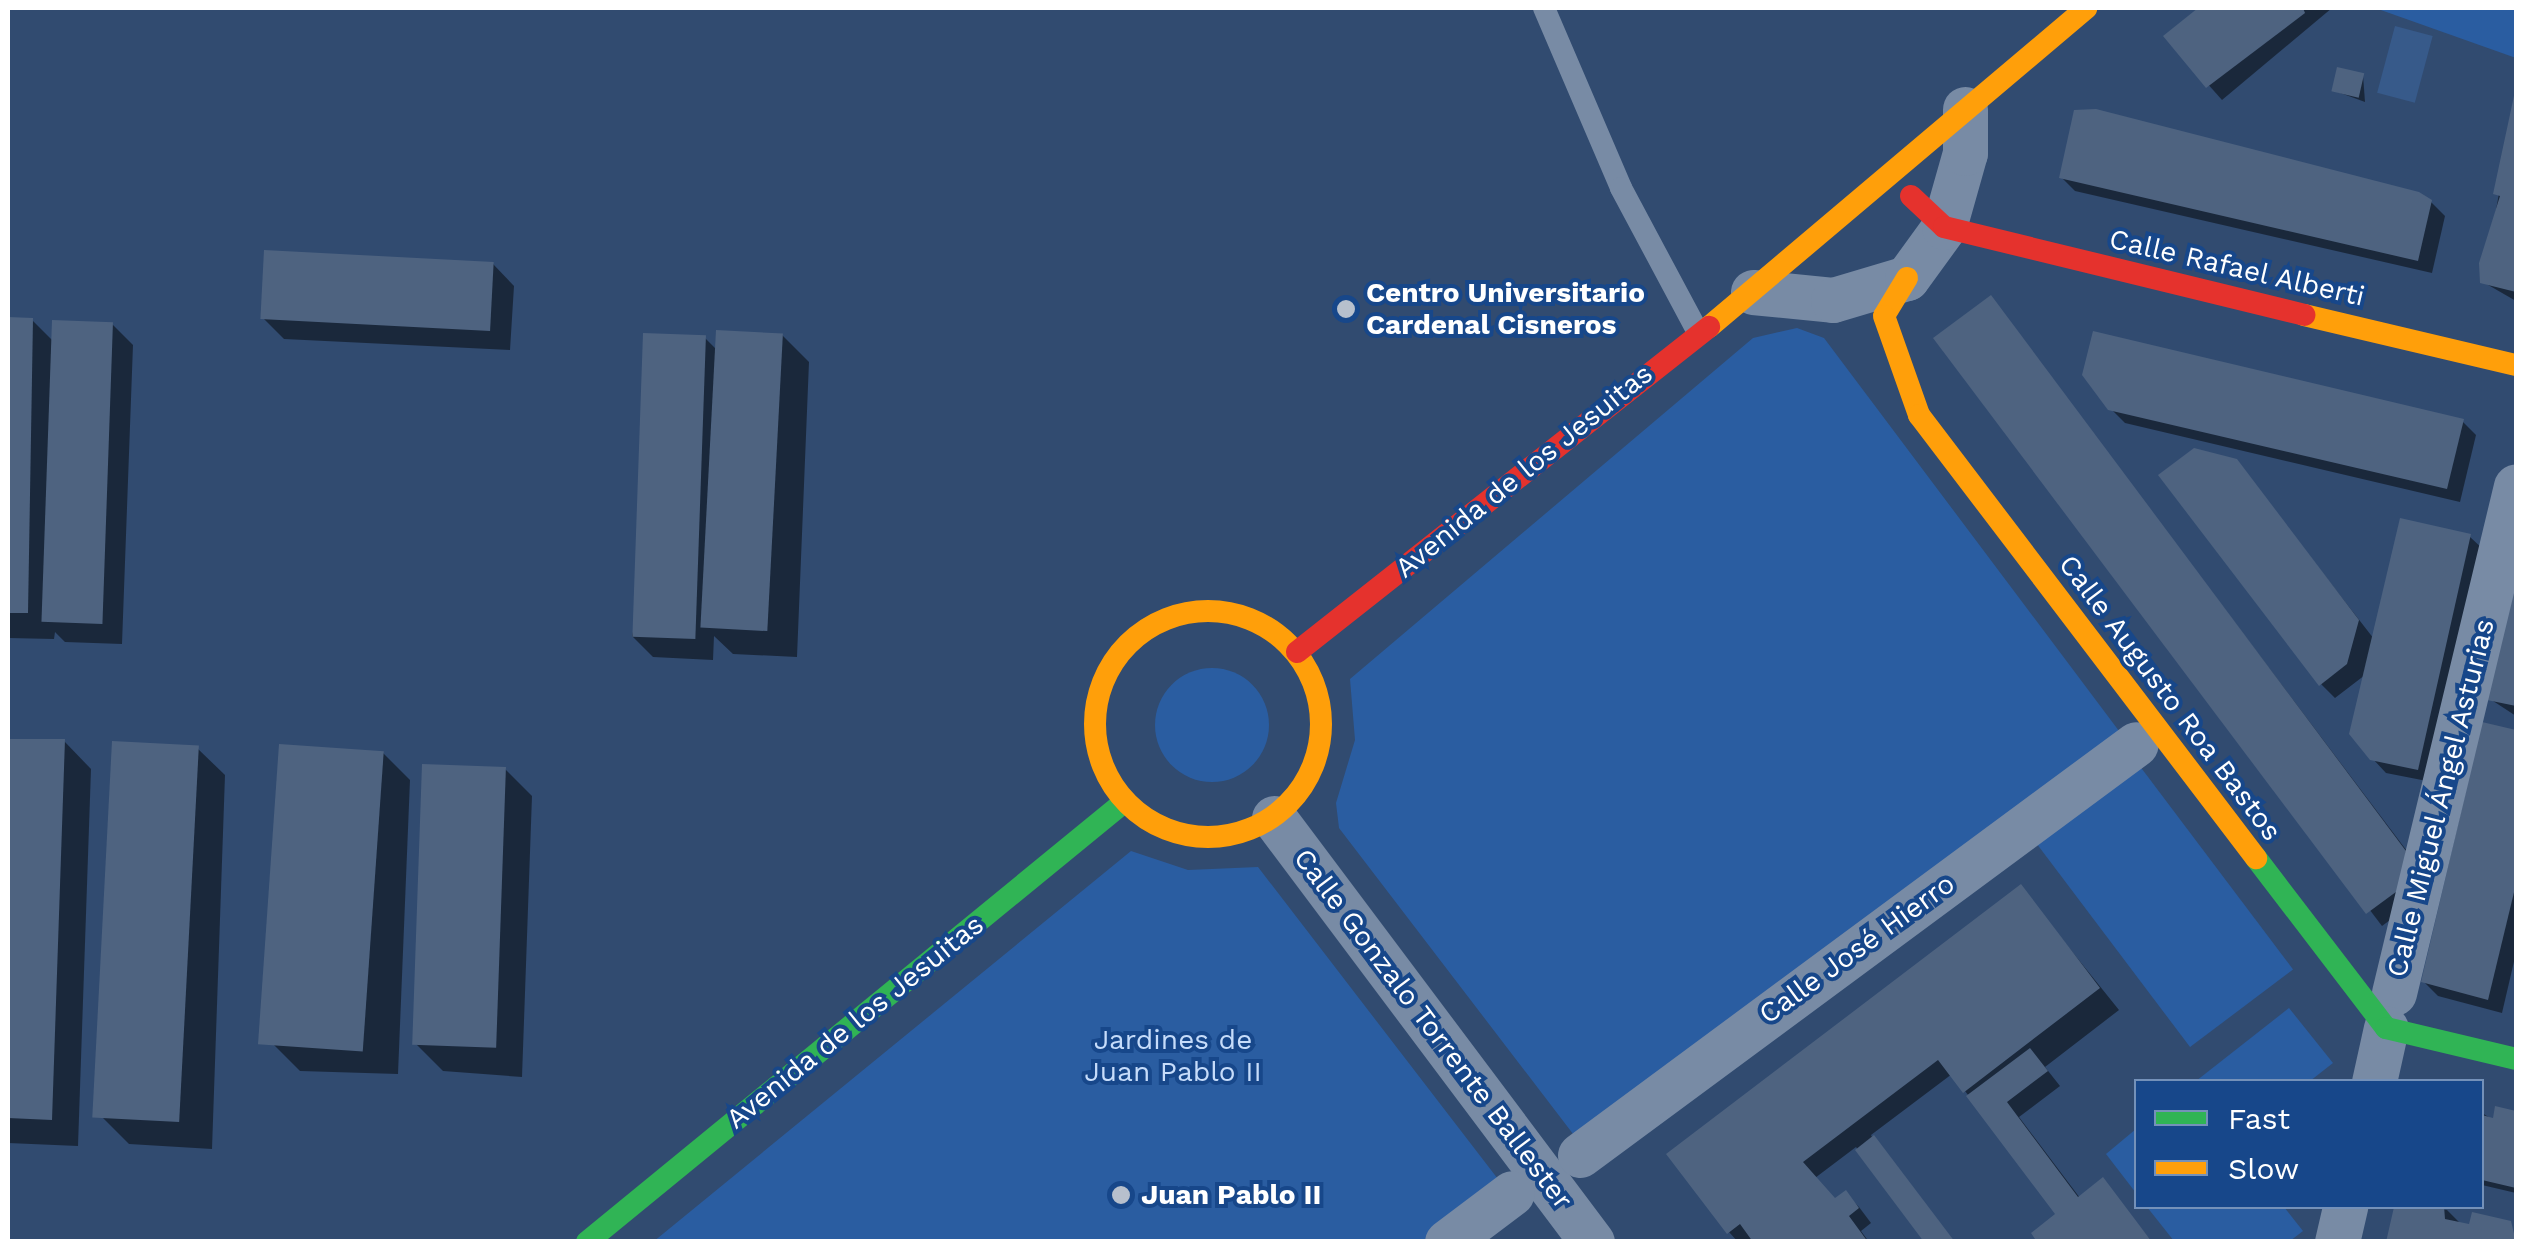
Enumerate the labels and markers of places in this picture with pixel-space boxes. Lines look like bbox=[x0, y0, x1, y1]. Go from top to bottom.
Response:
place label: Centro Universitario Cardenal Cisneros bbox=[1366, 276, 1645, 342]
marker: Centro Universitario Cardenal Cisneros bbox=[1335, 298, 1357, 320]
place label: Juan Pablo II bbox=[1141, 1178, 1321, 1212]
marker: Juan Pablo II bbox=[1110, 1184, 1132, 1206]

